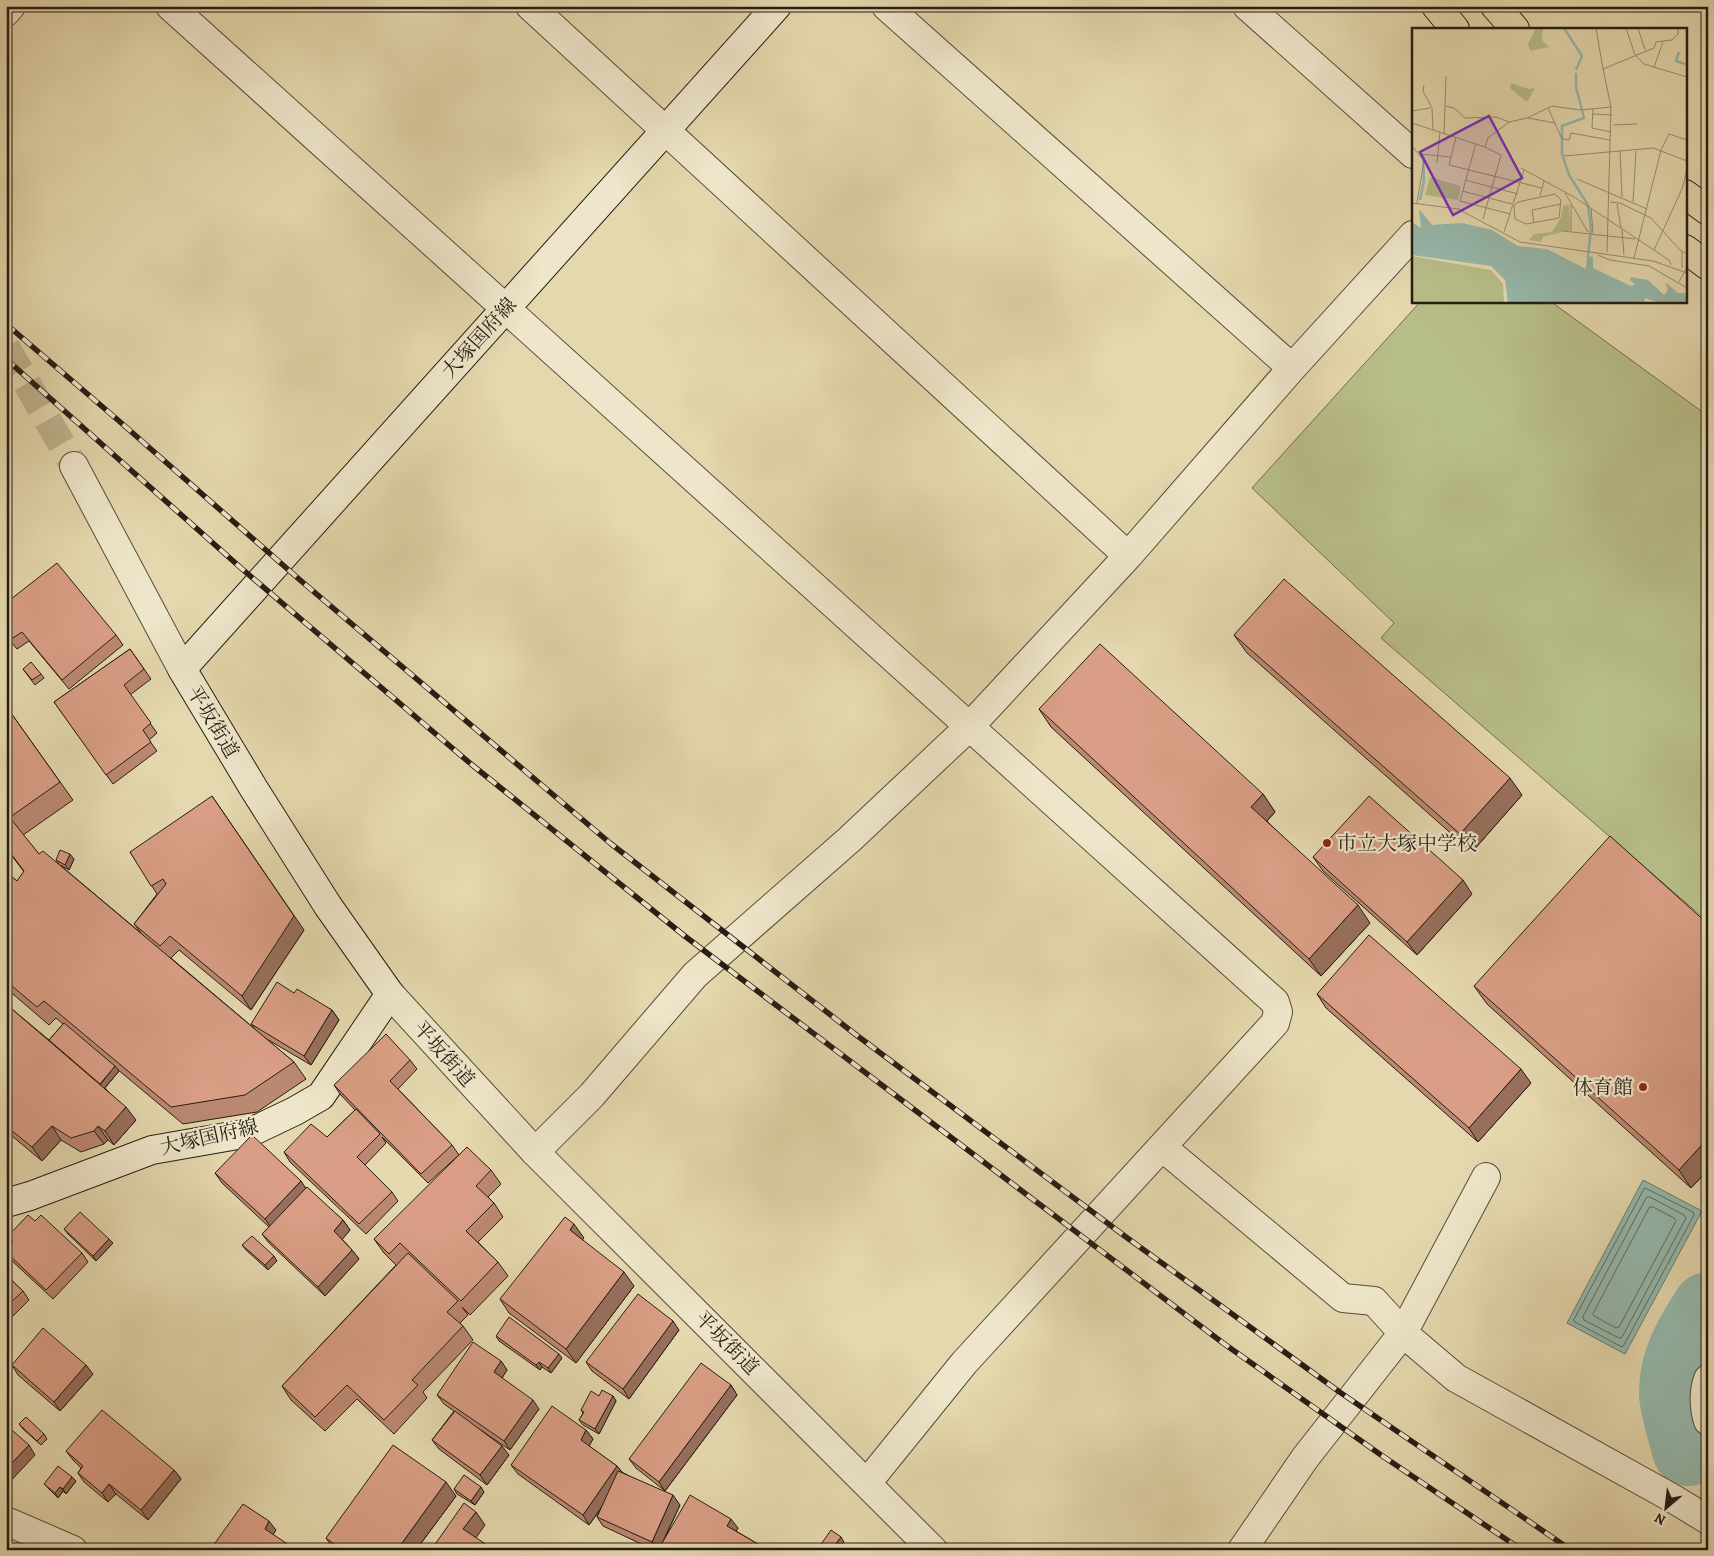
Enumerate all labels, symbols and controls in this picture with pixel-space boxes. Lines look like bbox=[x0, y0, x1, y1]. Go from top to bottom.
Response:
inset map bbox=[1412, 28, 1686, 302]
street label: 大塚国府線 bbox=[436, 292, 522, 384]
street label: 平坂街道 bbox=[181, 681, 245, 763]
place label: 市立大塚中学校 bbox=[1337, 830, 1477, 857]
marker: 市立大塚中学校 bbox=[1321, 837, 1333, 849]
street label: 平坂街道 bbox=[407, 1015, 481, 1093]
place label: 体育館 bbox=[1573, 1074, 1633, 1101]
marker: 体育館 bbox=[1637, 1081, 1649, 1093]
street label: 大塚国府線 bbox=[157, 1113, 261, 1161]
street label: 平坂街道 bbox=[689, 1305, 765, 1381]
north arrow bbox=[1642, 1484, 1692, 1534]
text: N bbox=[1651, 1508, 1669, 1530]

